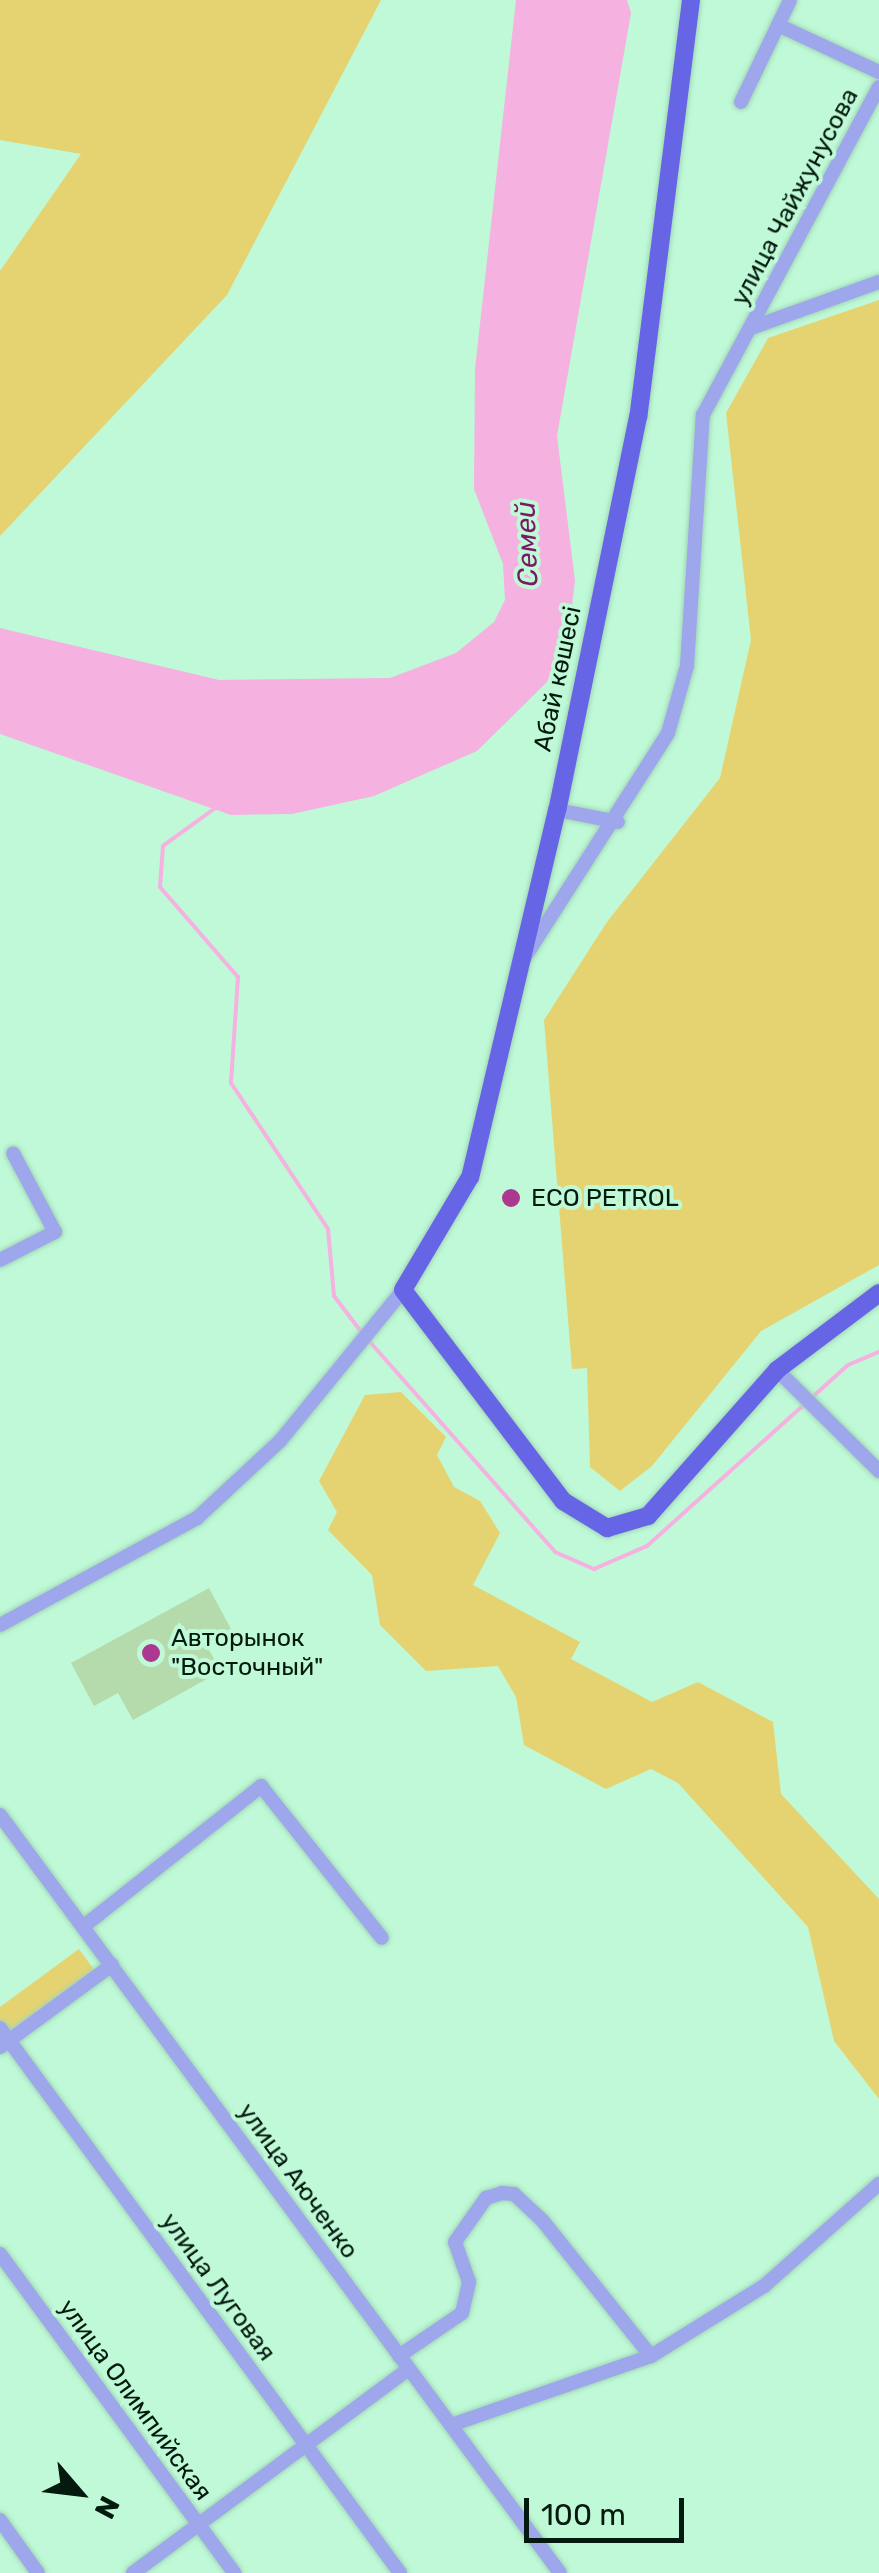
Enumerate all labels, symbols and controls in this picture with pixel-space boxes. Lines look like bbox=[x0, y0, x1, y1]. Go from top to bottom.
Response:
street label: улица Чайжунусова bbox=[725, 83, 865, 311]
water label: Семей bbox=[509, 501, 545, 587]
street label: Абай көшесі bbox=[528, 604, 588, 754]
place label: ECO PETROL bbox=[531, 1183, 679, 1213]
marker: ECO PETROL bbox=[500, 1187, 522, 1209]
place label: Авторынок "Восточный" bbox=[171, 1624, 323, 1683]
marker: Авторынок "Восточный" bbox=[140, 1642, 162, 1664]
street label: улица Аюченко bbox=[232, 2097, 364, 2265]
street label: улица Луговая bbox=[154, 2207, 282, 2367]
street label: улица Олимпийская bbox=[52, 2294, 218, 2506]
north arrow bbox=[30, 2443, 130, 2543]
scale bar bbox=[529, 2478, 689, 2540]
text: N bbox=[88, 2491, 126, 2524]
text: 100 m bbox=[541, 2497, 626, 2533]

